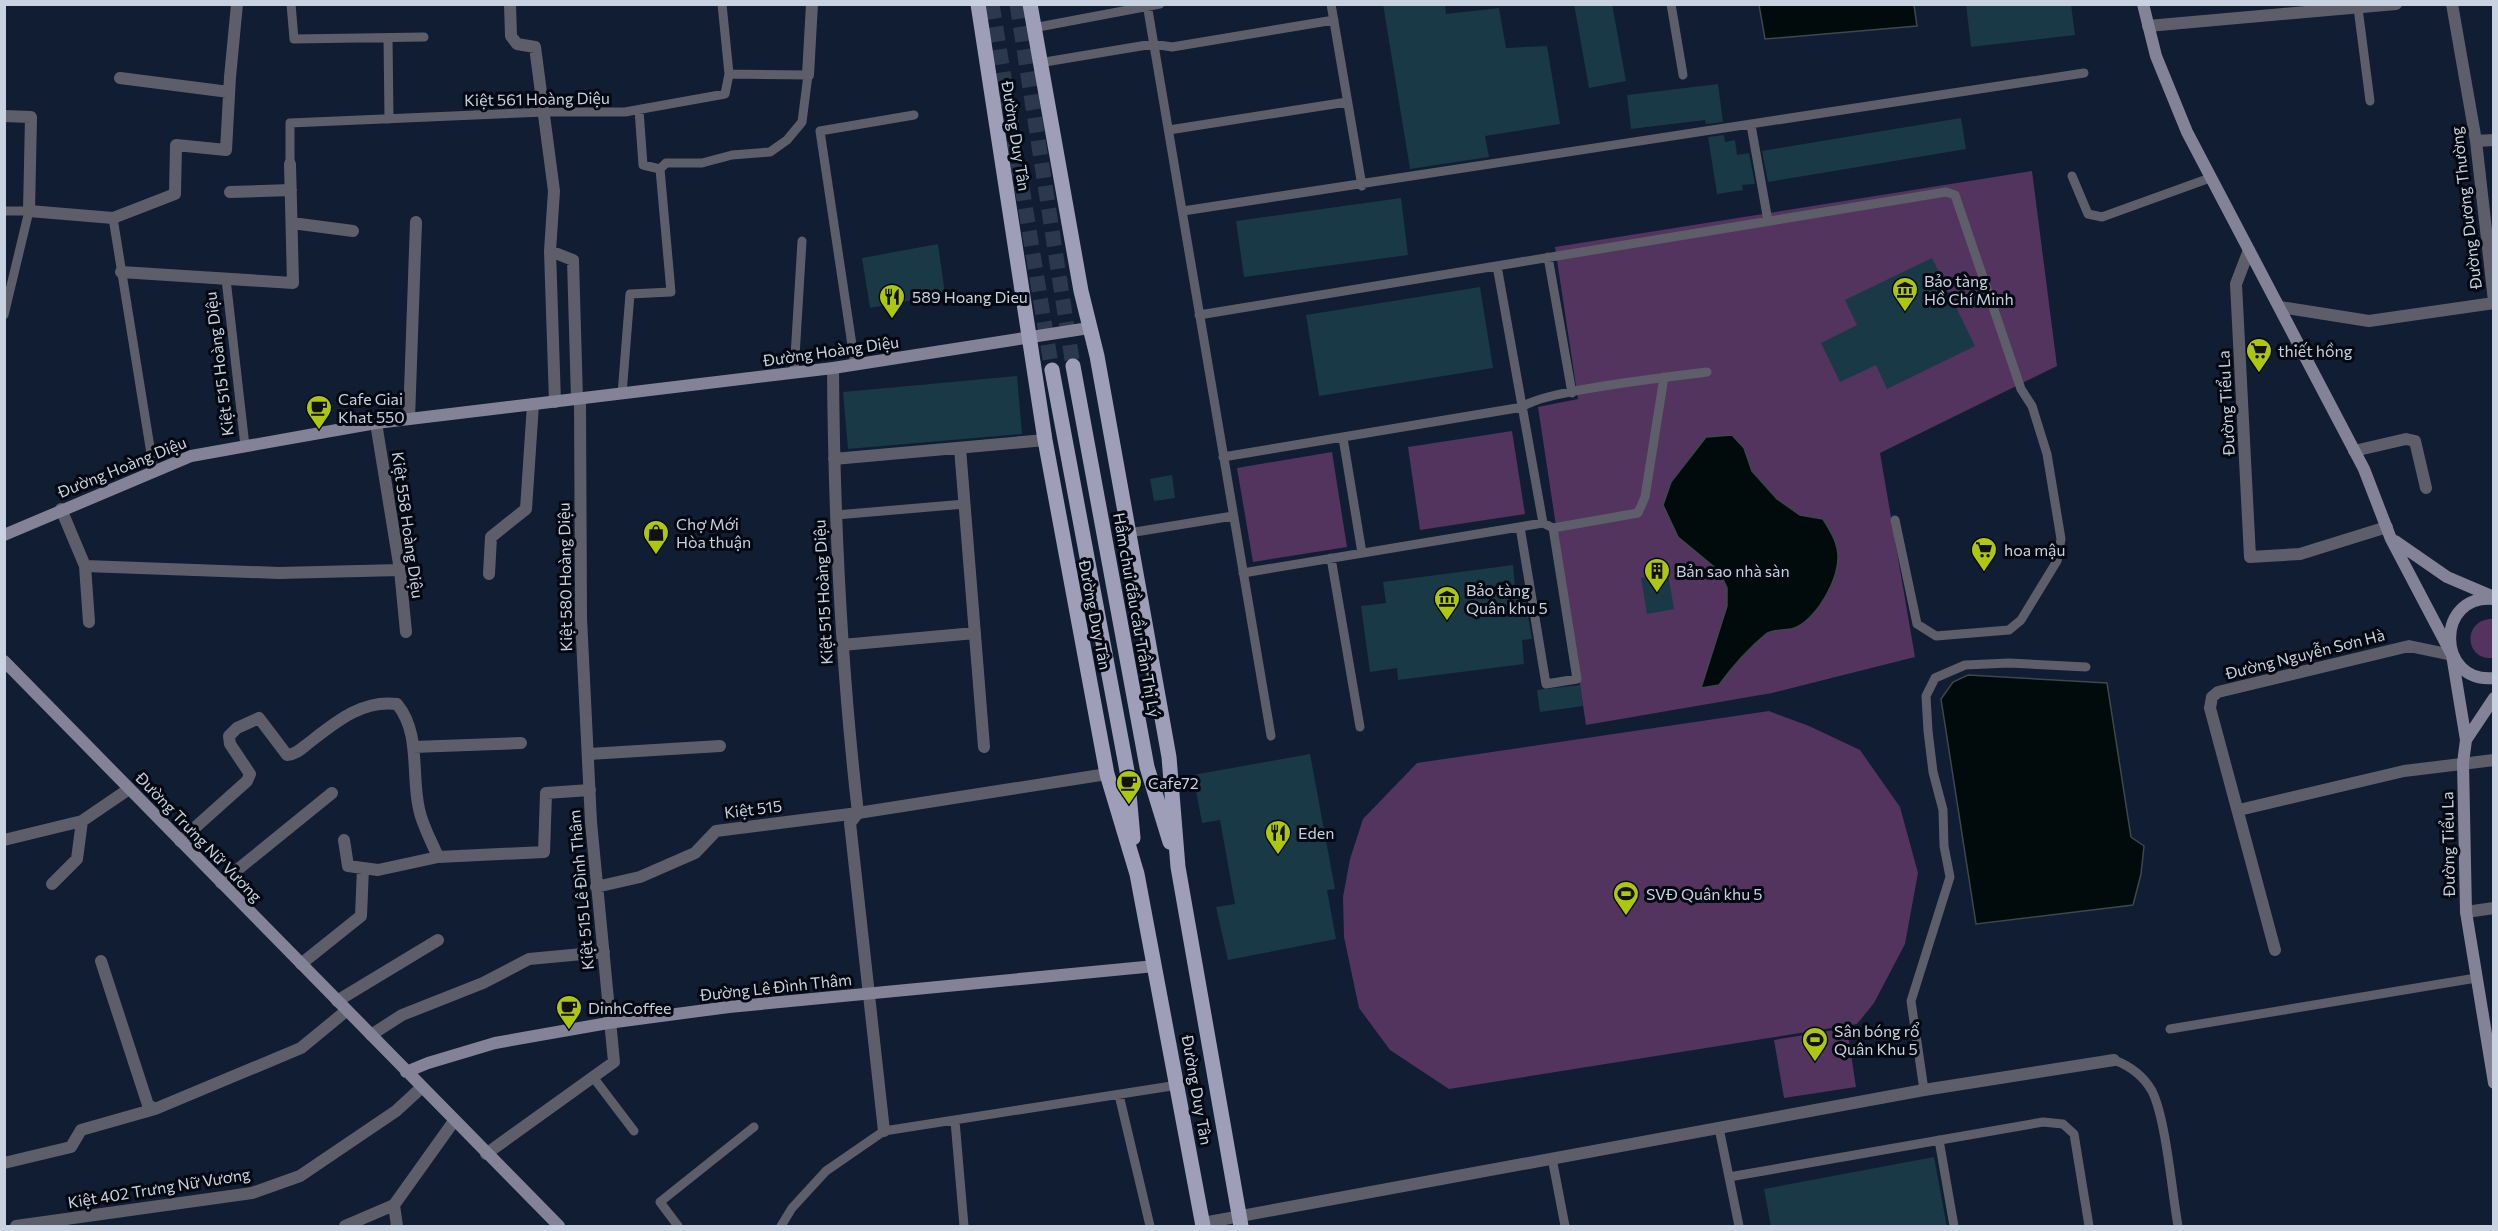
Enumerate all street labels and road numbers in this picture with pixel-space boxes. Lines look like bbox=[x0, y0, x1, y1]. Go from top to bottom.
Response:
street label: Đường Duy Tân bbox=[998, 78, 1035, 192]
street label: Kiệt 561 Hoàng Diệu bbox=[464, 88, 610, 109]
street label: Đường Dương Thường bbox=[2446, 125, 2485, 291]
street label: Kiệt 515 Hoàng Diệu bbox=[200, 291, 237, 437]
street label: Đường Hoàng Diệu bbox=[761, 332, 900, 370]
street label: Đường Tiểu La bbox=[2213, 350, 2238, 457]
street label: Đường Hoàng Diệu bbox=[54, 432, 189, 501]
street label: Kiệt 558 Hoàng Diệu bbox=[389, 450, 428, 600]
street label: Kiệt 580 Hoàng Diệu bbox=[554, 502, 575, 652]
street label: Hầm chui đầu cầu Trần Thị Lý bbox=[1110, 511, 1165, 719]
street label: Kiệt 515 Hoàng Diệu bbox=[809, 519, 836, 665]
street label: Đường Duy Tân bbox=[1075, 557, 1115, 671]
street label: Đường Nguyễn Sơn Hà bbox=[2222, 625, 2386, 683]
street label: Đường Trưng Nữ Vương bbox=[132, 767, 266, 906]
street label: Đường Tiểu La bbox=[2437, 791, 2458, 898]
street label: Kiệt 515 bbox=[723, 796, 783, 821]
street label: Kiệt 515 Lê Đình Thâm bbox=[564, 809, 597, 971]
street label: Đường Lê Đình Thâm bbox=[698, 969, 853, 1004]
street label: Đường Duy Tân bbox=[1178, 1032, 1217, 1146]
street label: Kiệt 402 Trưng Nữ Vương bbox=[66, 1164, 252, 1211]

